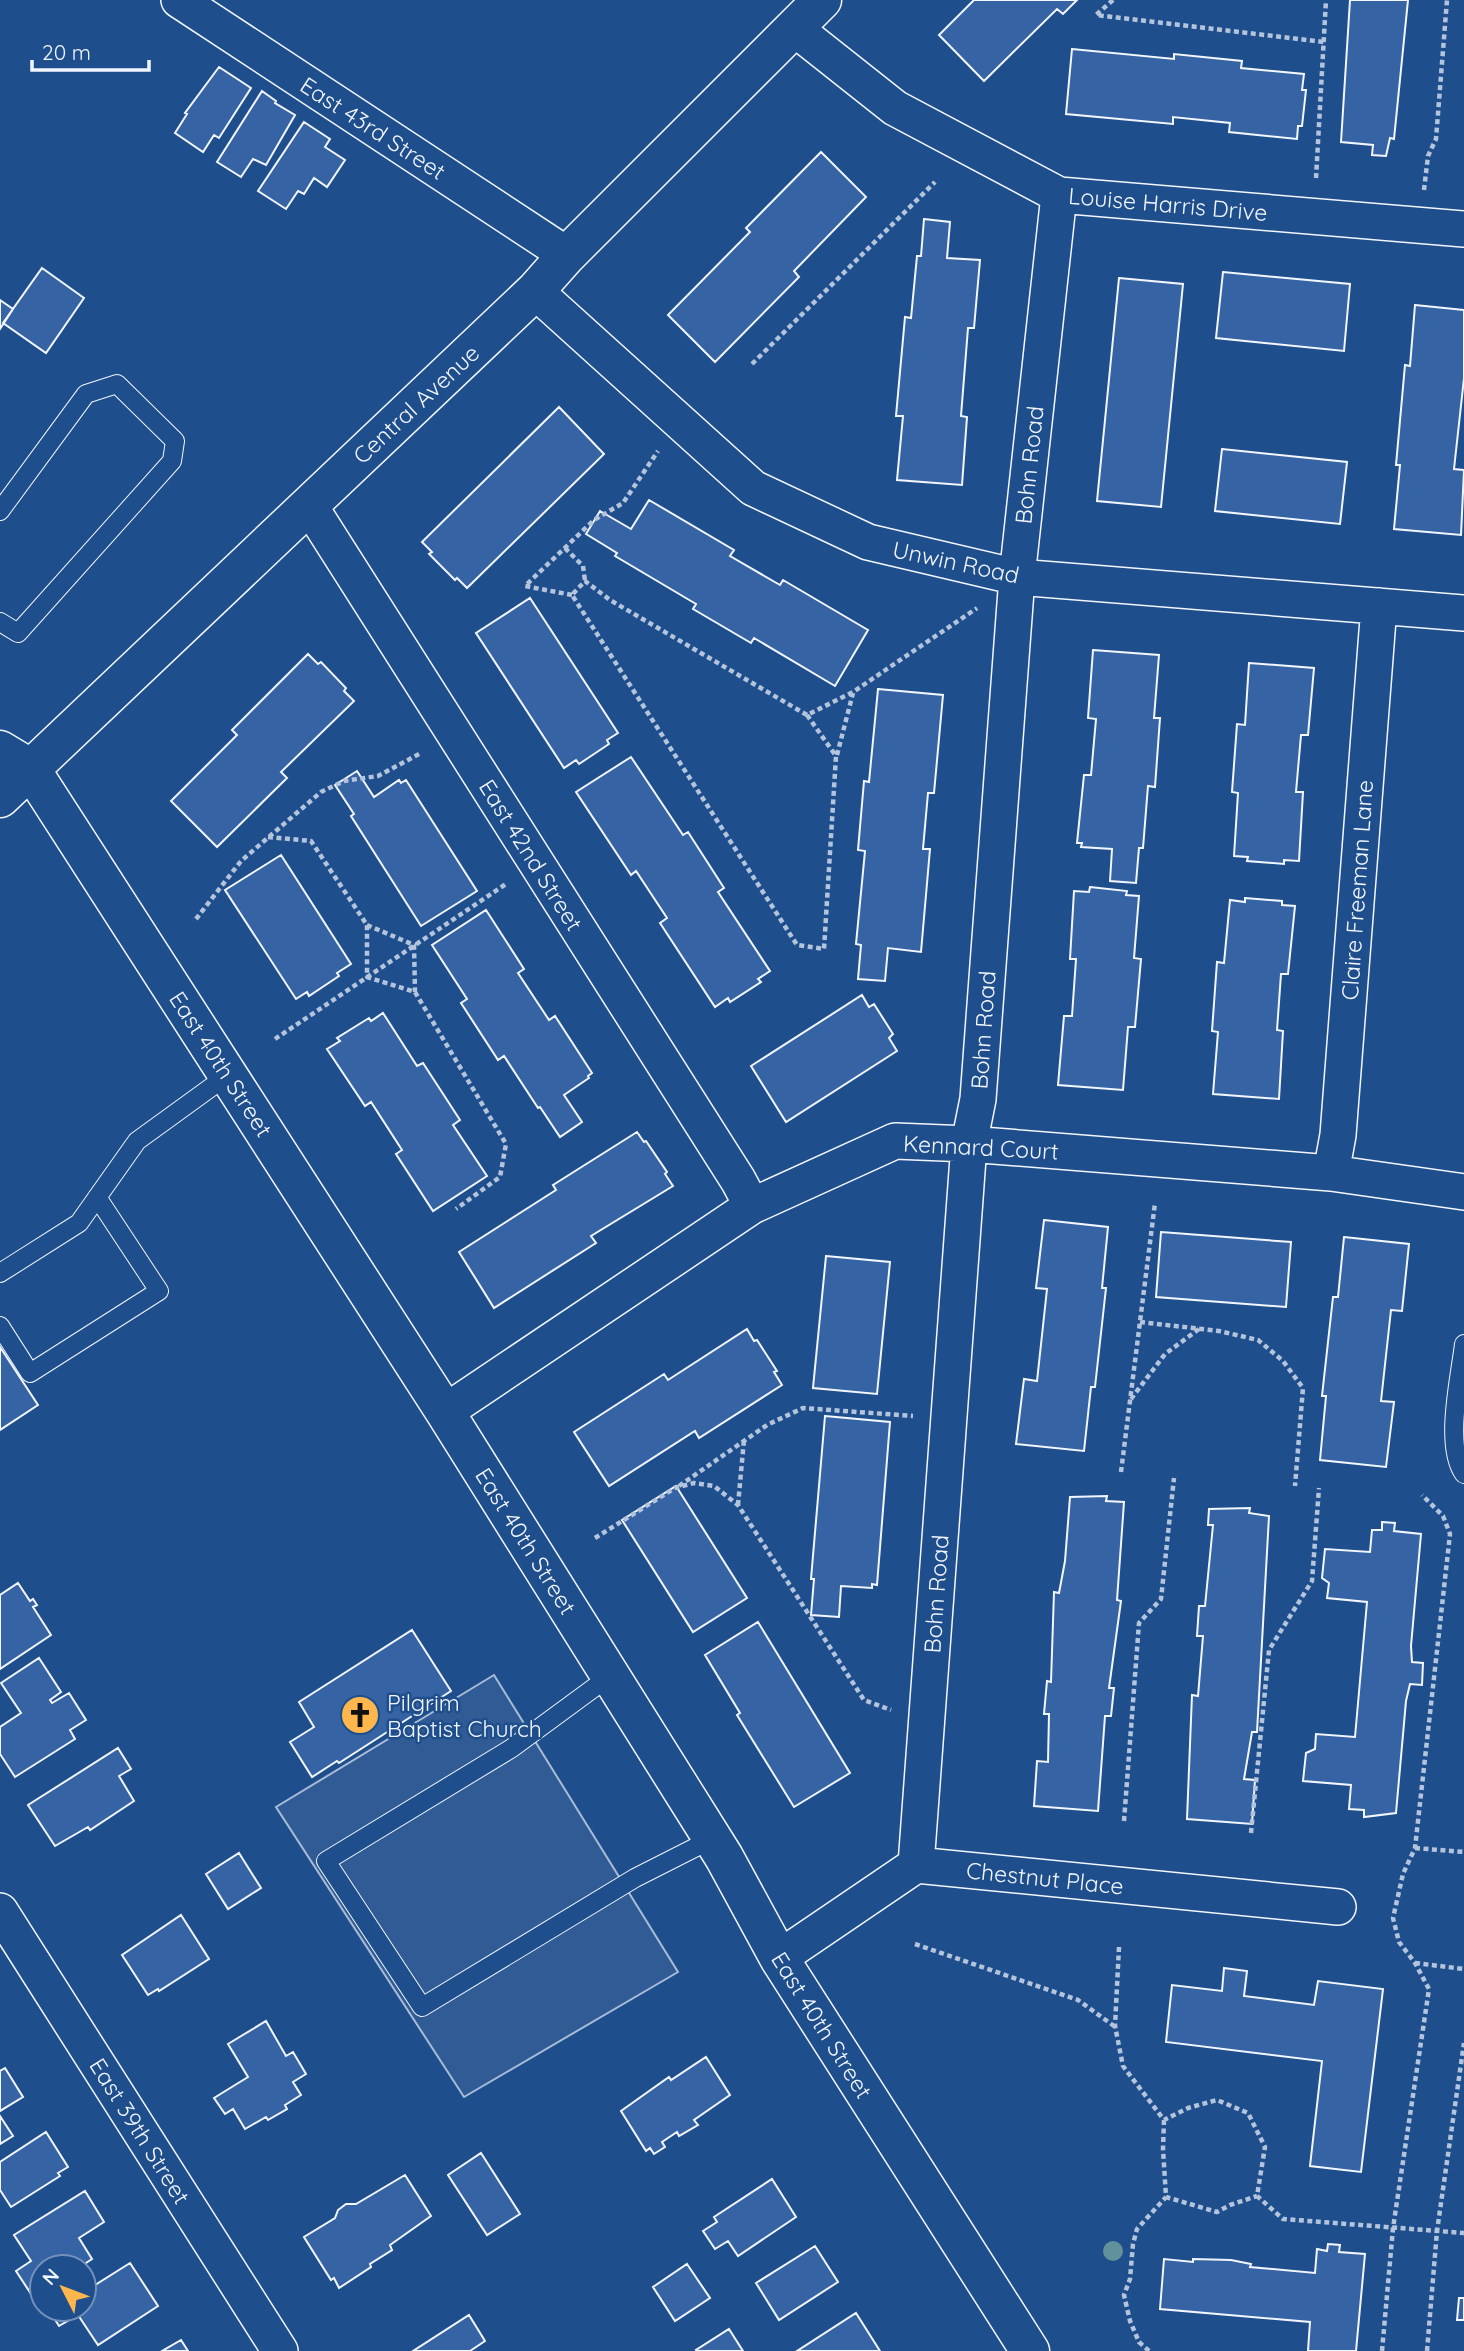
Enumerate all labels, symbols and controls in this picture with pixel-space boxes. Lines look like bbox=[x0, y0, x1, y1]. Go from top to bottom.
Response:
scale bar bbox=[32, 28, 149, 72]
text: 20 m bbox=[42, 39, 91, 65]
street label: East 43rd Street bbox=[295, 70, 451, 186]
street label: Louise Harris Drive bbox=[1067, 181, 1269, 227]
street label: Central Avenue bbox=[347, 338, 485, 470]
street label: Bohn Road bbox=[1008, 405, 1050, 525]
street label: Unwin Road bbox=[890, 534, 1022, 590]
street label: East 42nd Street bbox=[473, 774, 589, 936]
street label: Claire Freeman Lane bbox=[1335, 779, 1379, 1001]
street label: Bohn Road bbox=[964, 970, 1002, 1090]
street label: East 40th Street bbox=[163, 986, 279, 1142]
street label: Kennard Court bbox=[902, 1128, 1060, 1166]
street label: East 40th Street bbox=[469, 1462, 583, 1620]
street label: Bohn Road bbox=[917, 1534, 955, 1654]
place label: Pilgrim Baptist Church bbox=[387, 1688, 542, 1743]
church icon: Pilgrim Baptist Church bbox=[339, 1694, 381, 1736]
street label: Chestnut Place bbox=[965, 1855, 1125, 1901]
street label: East 40th Street bbox=[765, 1946, 879, 2104]
street label: East 39th Street bbox=[84, 2053, 197, 2210]
north arrow bbox=[28, 2253, 98, 2323]
text: N bbox=[37, 2263, 64, 2290]

